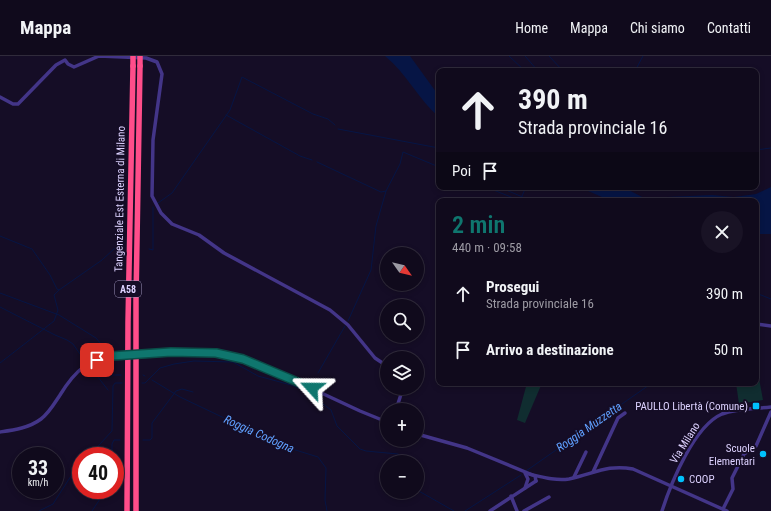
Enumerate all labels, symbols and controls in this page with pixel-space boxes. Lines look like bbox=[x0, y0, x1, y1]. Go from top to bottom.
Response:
text: Mappa bbox=[20, 16, 71, 39]
text: Home bbox=[515, 20, 548, 36]
text: Mappa bbox=[570, 20, 608, 36]
text: Chi siamo bbox=[630, 20, 685, 36]
text: Contatti bbox=[707, 20, 751, 36]
text: 390 m bbox=[518, 83, 588, 116]
icon: ahead bbox=[452, 84, 504, 136]
text: Strada provinciale 16 bbox=[518, 117, 667, 138]
street label: Tangenziale Est Esterna di Milano bbox=[112, 125, 128, 272]
icon: arrive bbox=[479, 160, 501, 182]
text: Poi bbox=[452, 162, 471, 180]
text: 2 min bbox=[452, 211, 505, 239]
button: close bbox=[701, 211, 743, 253]
text: 440 m · 09:58 bbox=[452, 240, 522, 255]
north arrow bbox=[380, 247, 424, 291]
map controls bbox=[380, 247, 424, 499]
text: Prosegui bbox=[486, 278, 539, 296]
road number: A58 bbox=[115, 281, 141, 297]
icon: ahead bbox=[452, 283, 474, 305]
text: 390 m bbox=[706, 285, 743, 303]
text: Strada provinciale 16 bbox=[486, 296, 594, 311]
button: search bbox=[380, 299, 424, 343]
icon: arrive bbox=[452, 339, 474, 361]
text: Arrivo a destinazione bbox=[486, 341, 614, 359]
text: 50 m bbox=[713, 341, 743, 359]
pin bbox=[80, 343, 114, 377]
icon: arrive bbox=[86, 349, 108, 371]
button: layers bbox=[380, 351, 424, 395]
position arrow bbox=[291, 367, 333, 409]
water label: Roggia Muzzetta bbox=[553, 399, 625, 455]
place label: PAULLO Libertà (Comune) bbox=[635, 400, 748, 413]
marker: PAULLO Libertà (Comune) bbox=[751, 401, 761, 411]
button: + bbox=[380, 403, 424, 447]
water label: Roggia Codogna bbox=[222, 412, 296, 456]
street label: Via Milano bbox=[667, 420, 703, 466]
place label: Scuole Elementari bbox=[709, 442, 755, 468]
speed limit sign: 40 bbox=[72, 447, 124, 499]
marker: Scuole Elementari bbox=[758, 449, 768, 459]
button: − bbox=[380, 455, 424, 499]
text: 33 bbox=[28, 456, 48, 480]
place label: COOP bbox=[689, 473, 715, 486]
marker: COOP bbox=[676, 474, 686, 484]
text: km/h bbox=[28, 477, 48, 488]

